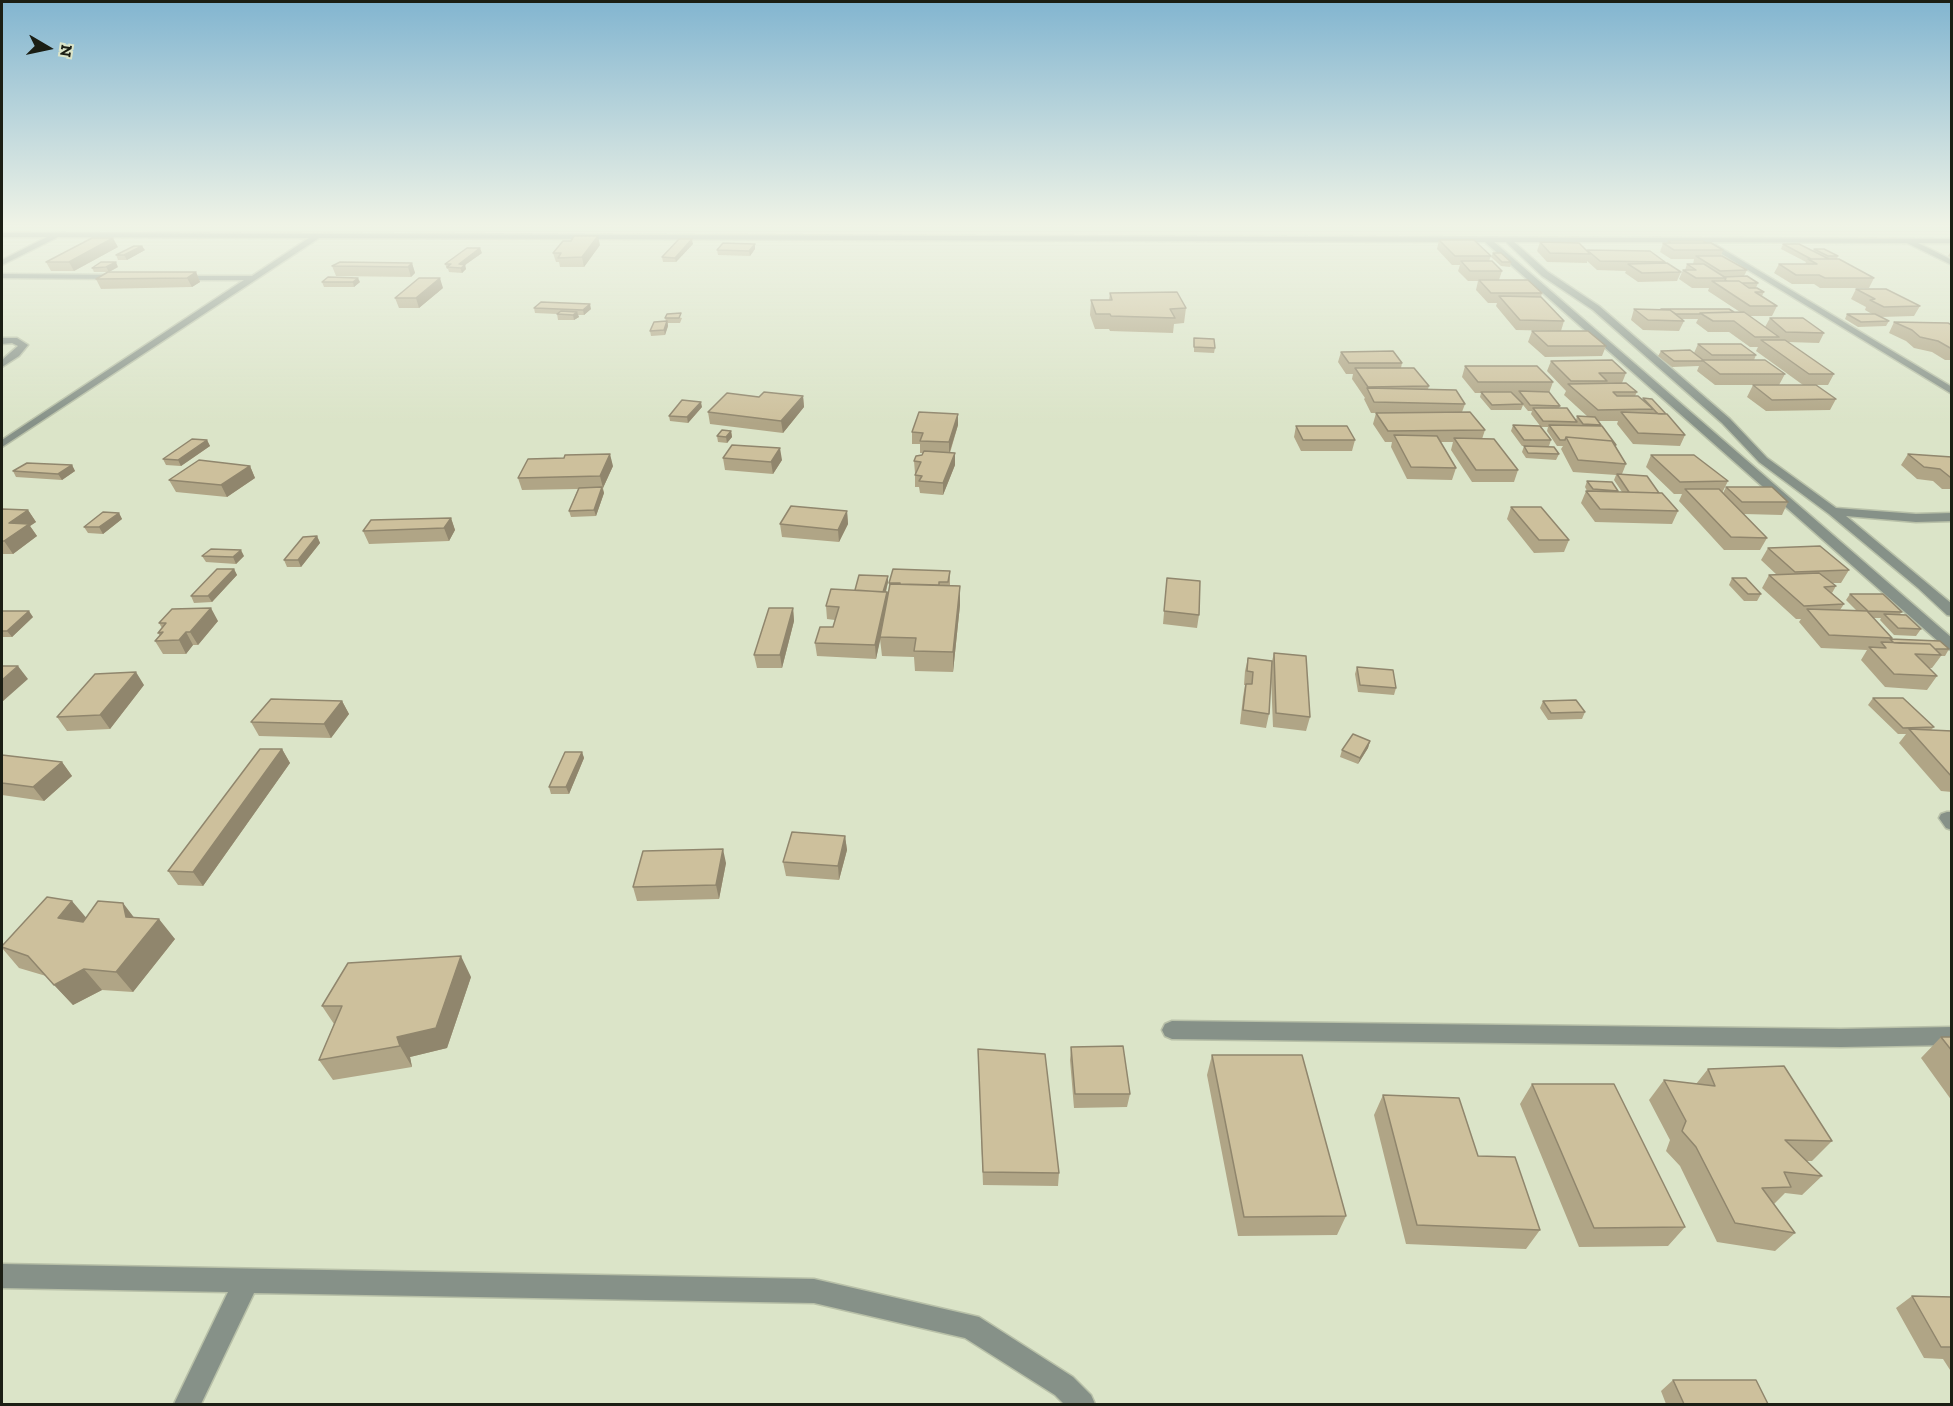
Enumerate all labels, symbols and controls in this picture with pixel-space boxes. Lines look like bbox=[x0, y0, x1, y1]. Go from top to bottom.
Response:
north arrow bbox=[18, 18, 78, 78]
text: N bbox=[56, 43, 77, 58]

